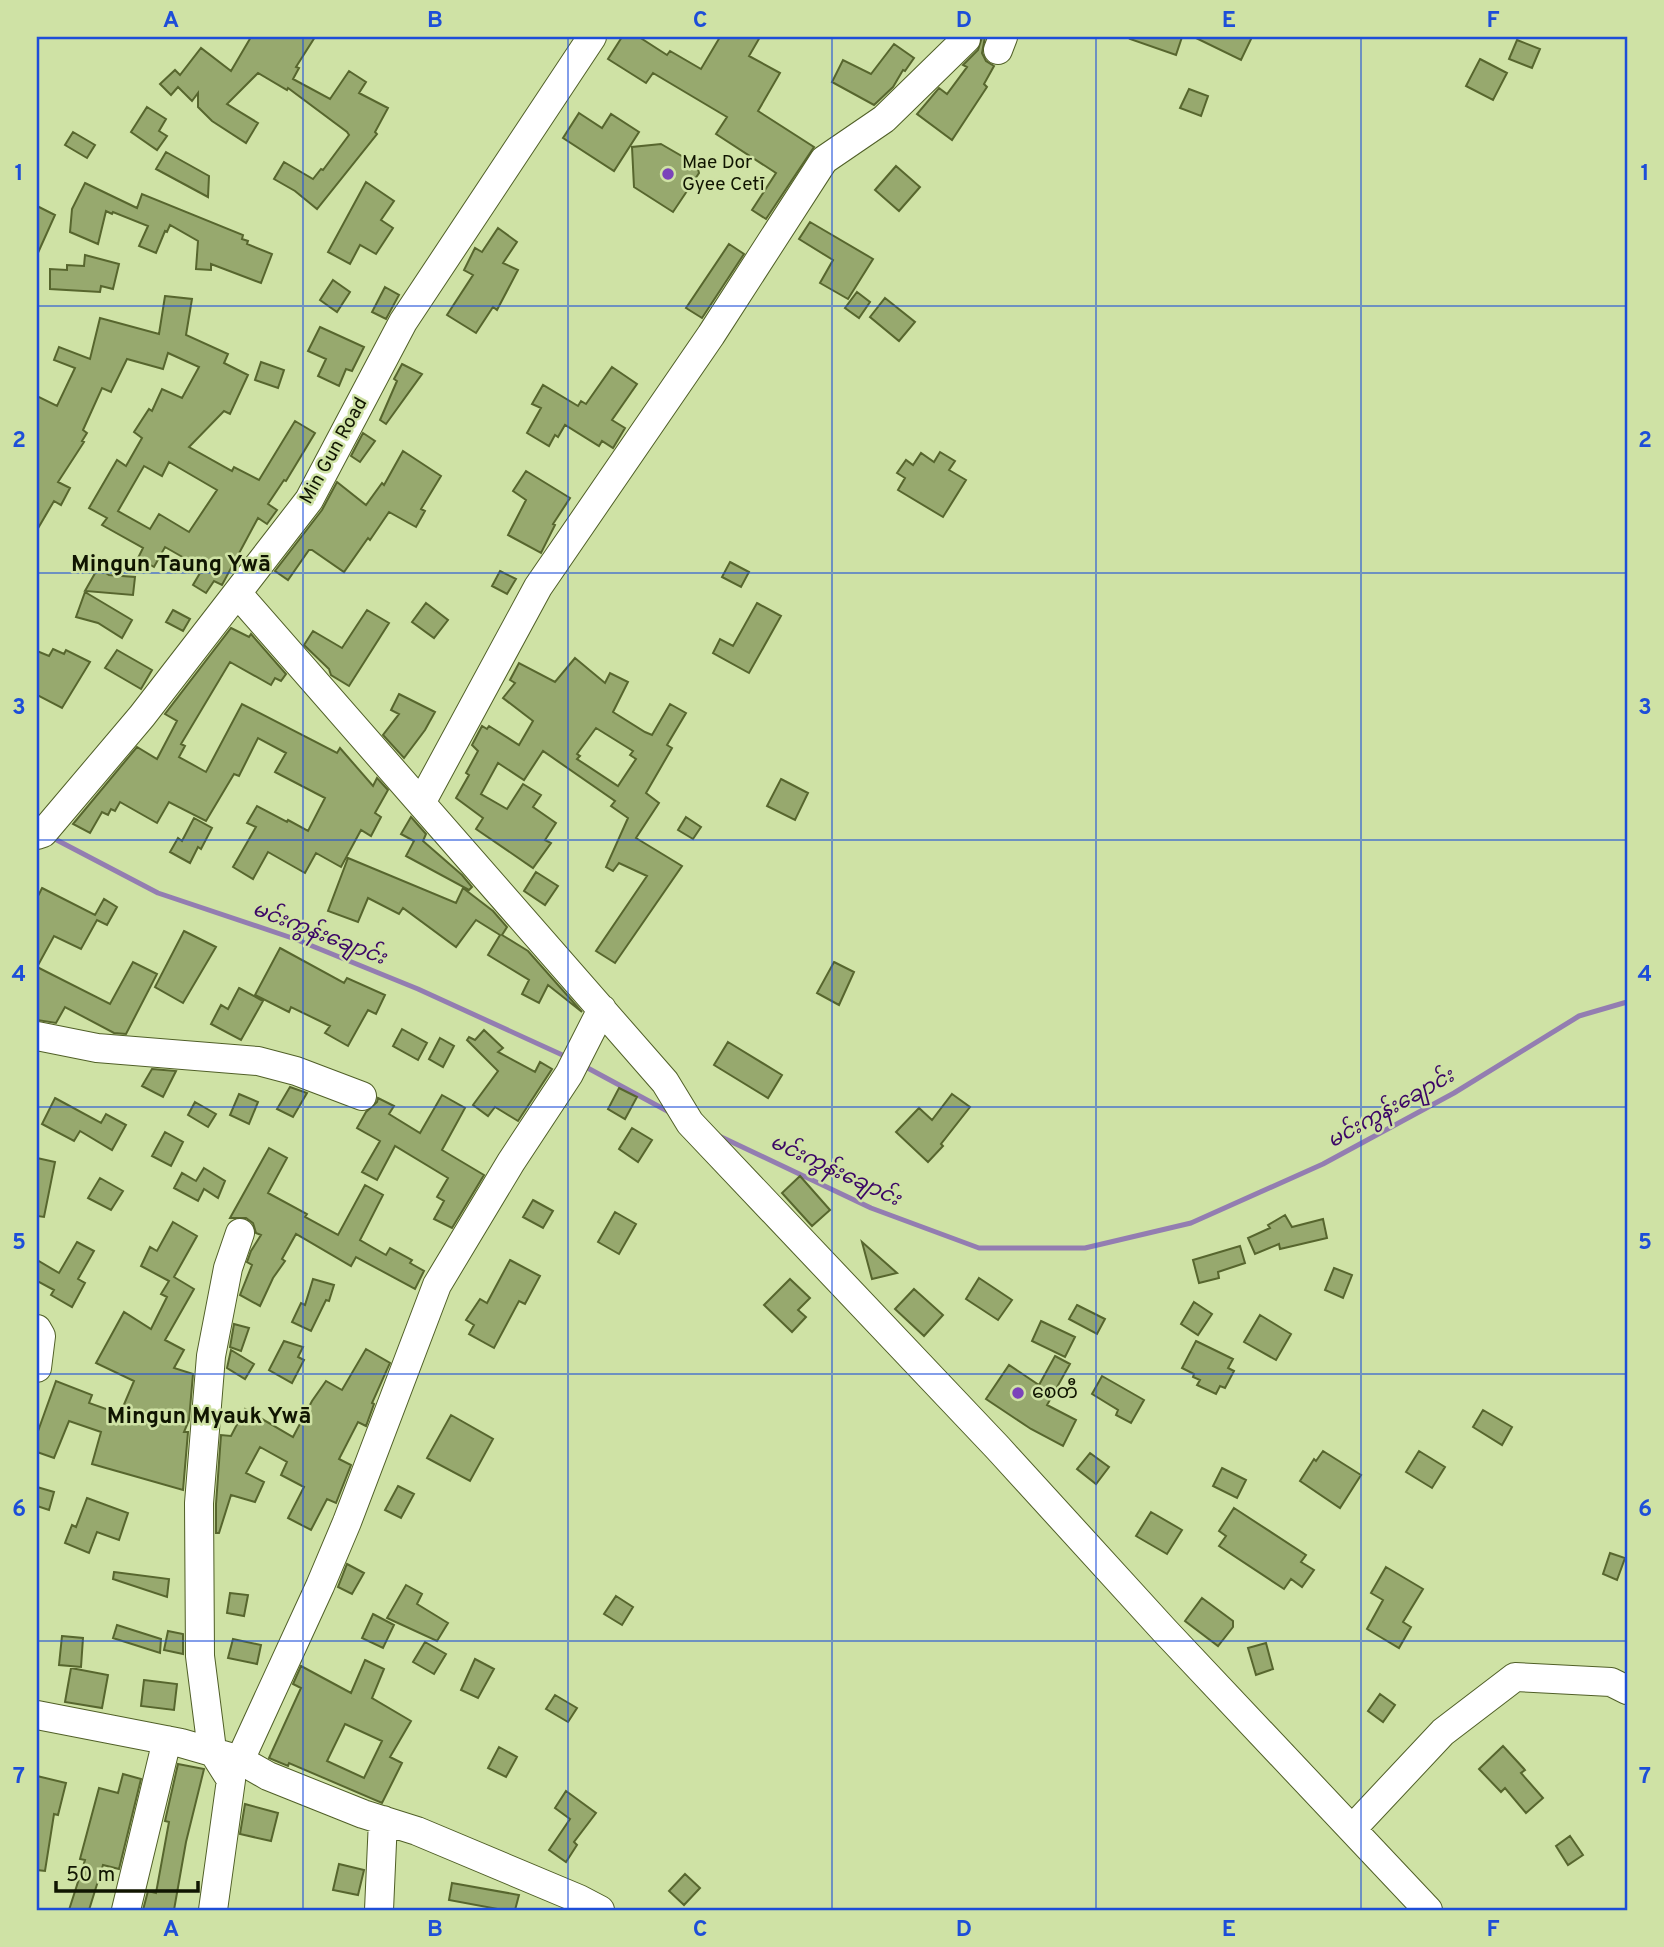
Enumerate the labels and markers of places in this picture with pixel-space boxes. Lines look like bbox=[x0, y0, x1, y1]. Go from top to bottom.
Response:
place label: Mae Dor Gyee Cetī bbox=[682, 151, 765, 197]
marker: Mae Dor Gyee Cetī bbox=[660, 166, 676, 182]
place label: စေတီ bbox=[1032, 1377, 1078, 1405]
marker: စေတီ bbox=[1010, 1385, 1026, 1401]

